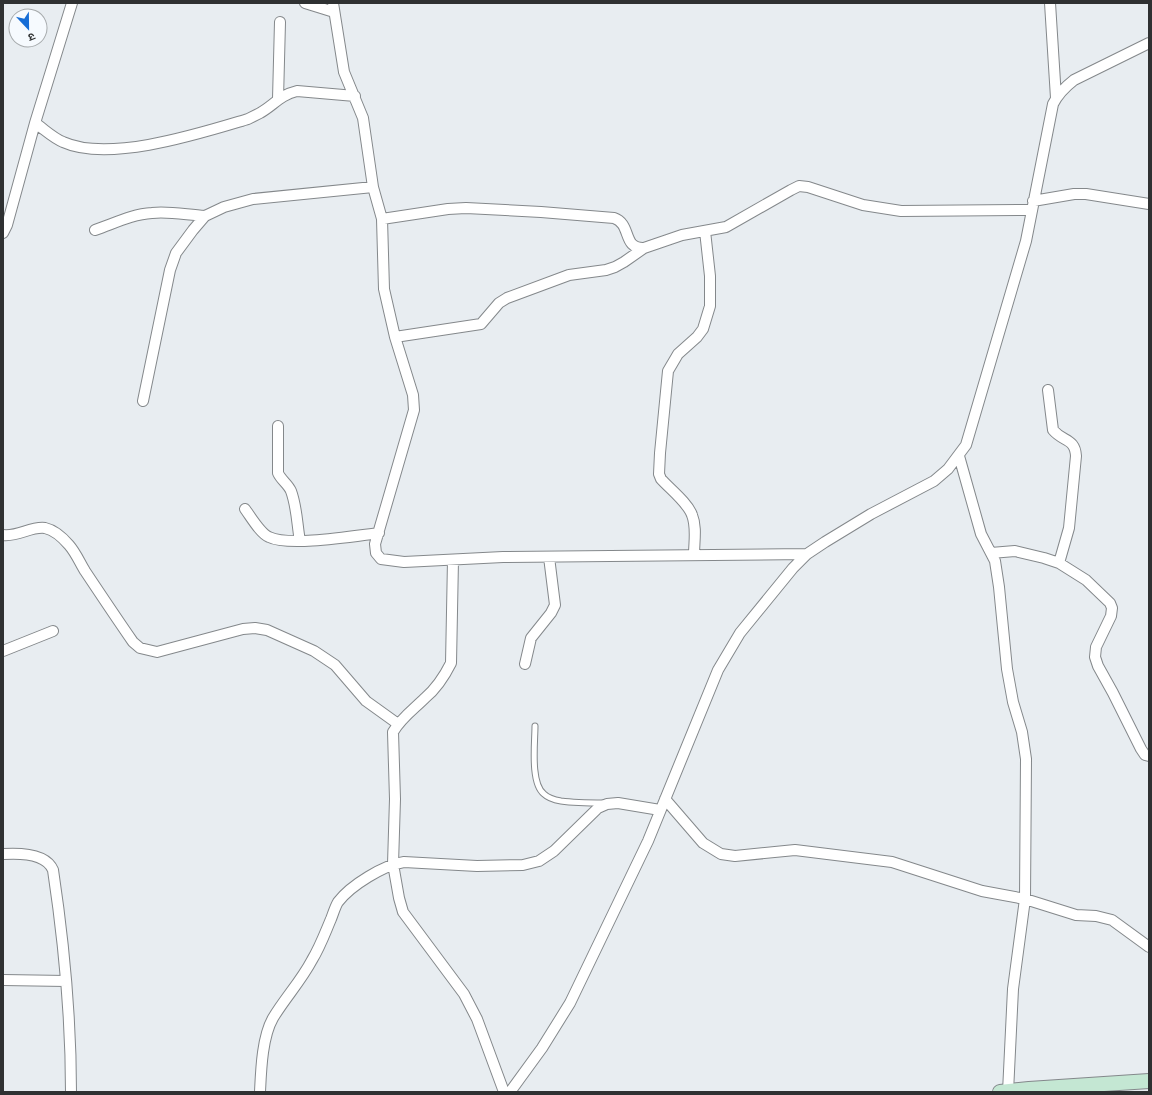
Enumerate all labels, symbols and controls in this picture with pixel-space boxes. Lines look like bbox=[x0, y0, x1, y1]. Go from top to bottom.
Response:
north arrow bbox=[8, 8, 48, 48]
text: उ bbox=[26, 30, 37, 44]

